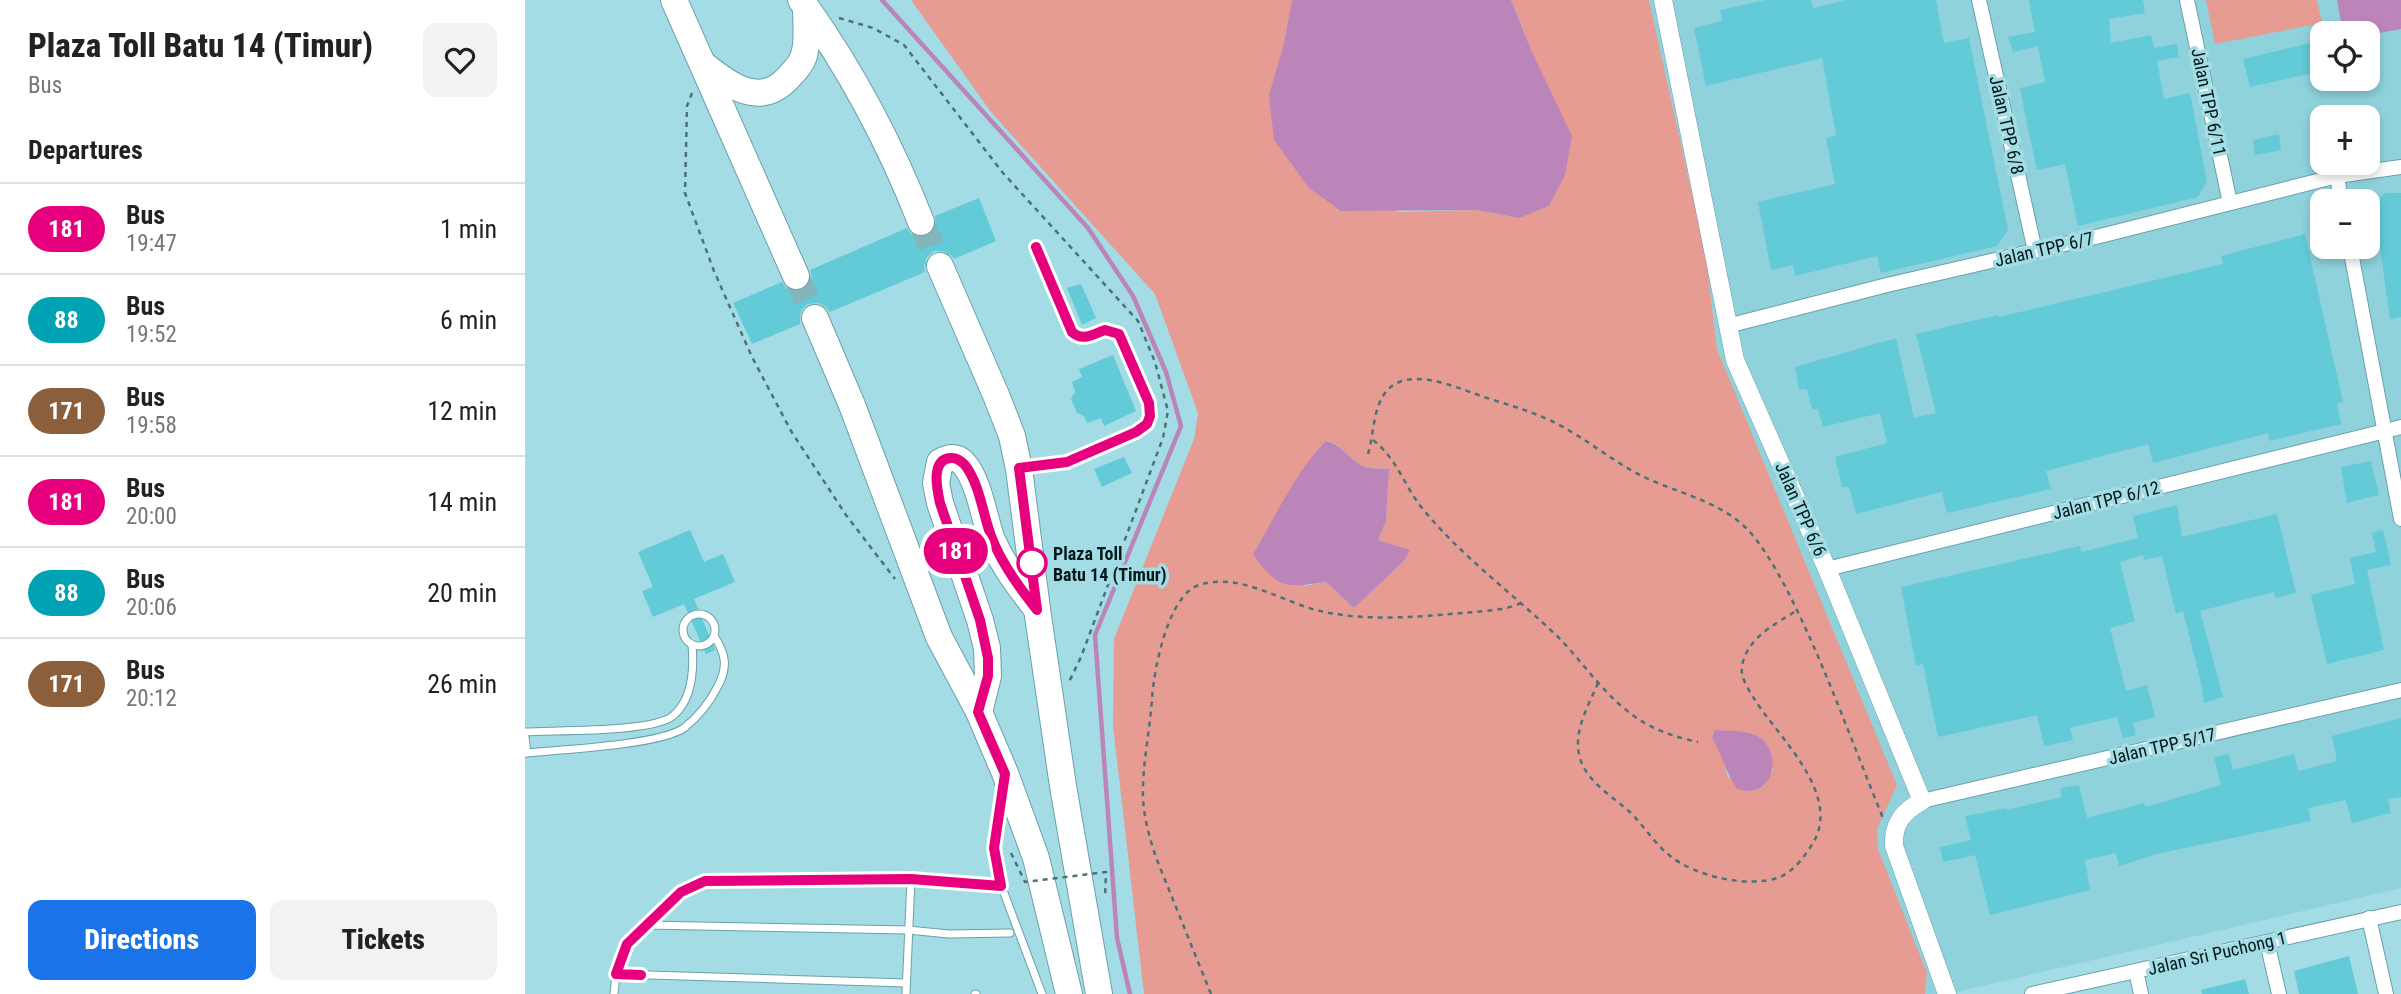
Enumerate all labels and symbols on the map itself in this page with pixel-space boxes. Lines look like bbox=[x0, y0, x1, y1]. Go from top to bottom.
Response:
street label: Jalan TPP 6/11 bbox=[2187, 46, 2231, 158]
street label: Jalan TPP 6/8 bbox=[1985, 74, 2029, 176]
street label: Jalan TPP 6/7 bbox=[1993, 227, 2095, 271]
street label: Jalan TPP 6/6 bbox=[1771, 459, 1831, 559]
street label: Jalan TPP 6/12 bbox=[2050, 477, 2162, 523]
line badge: 181 bbox=[916, 528, 996, 574]
place label: Plaza Toll Batu 14 (Timur) bbox=[1053, 543, 1167, 586]
marker: Plaza Toll Batu 14 (Timur) bbox=[1017, 548, 1047, 578]
street label: Jalan TPP 5/17 bbox=[2106, 723, 2218, 769]
street label: Jalan Sri Puchong 1 bbox=[2146, 927, 2288, 979]

